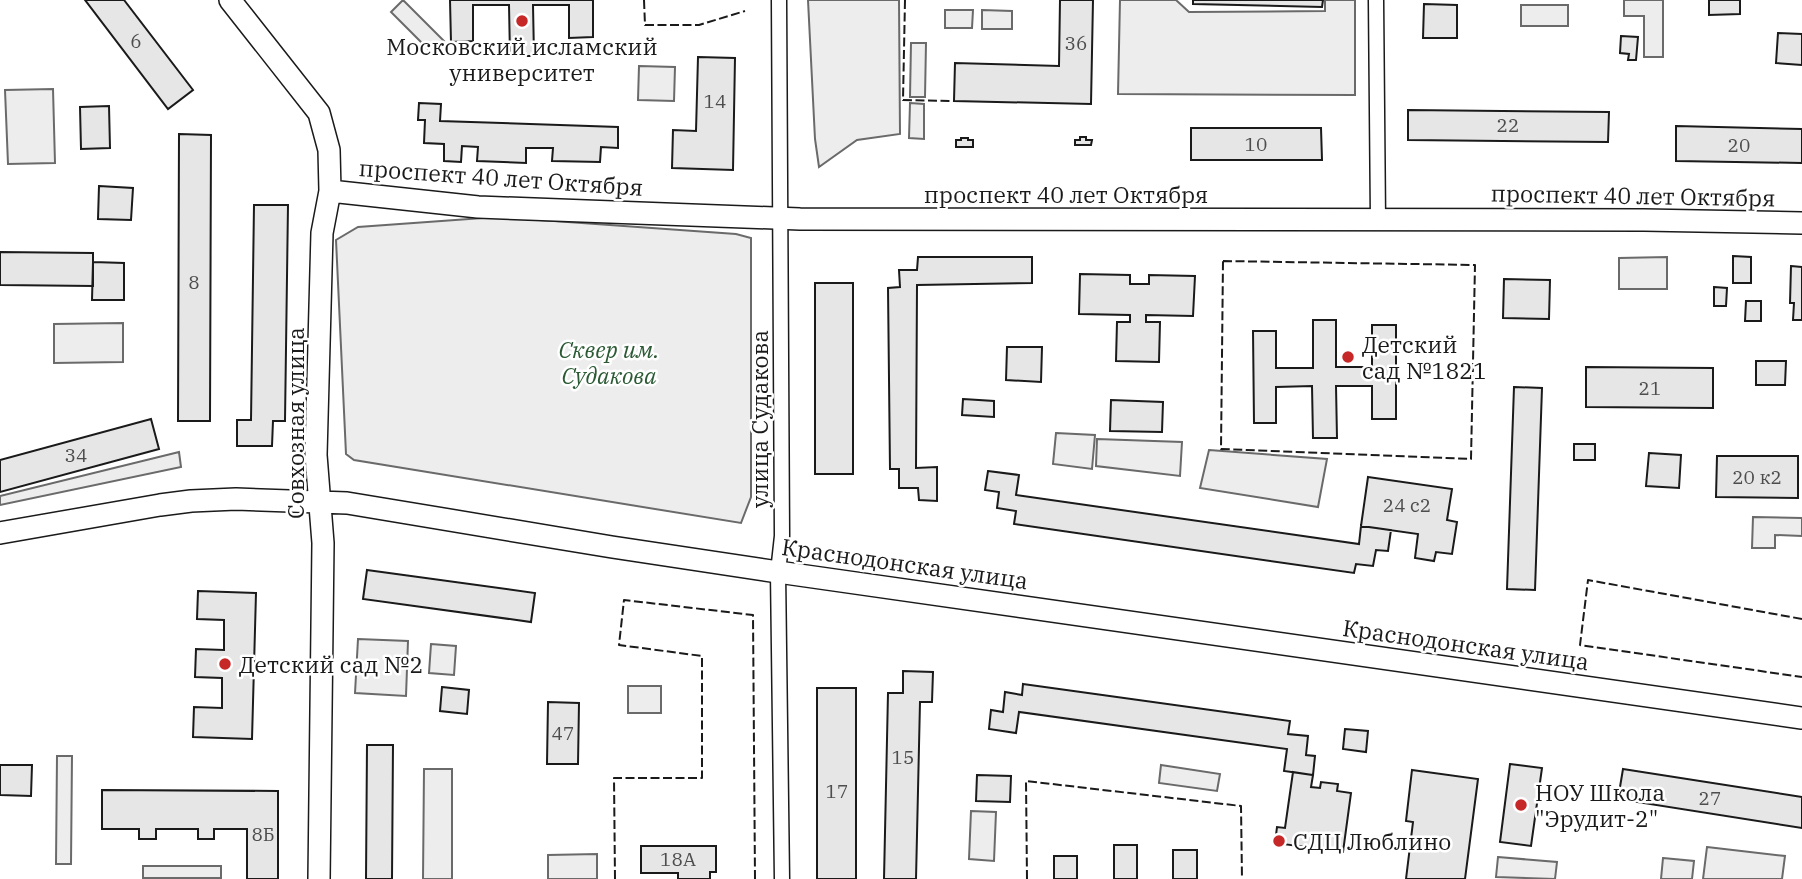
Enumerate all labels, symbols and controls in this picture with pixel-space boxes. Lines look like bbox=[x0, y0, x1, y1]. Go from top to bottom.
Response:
marker: Московский исламский университет bbox=[514, 13, 530, 29]
house number: 6 bbox=[130, 29, 142, 53]
place label: Московский исламский университет bbox=[386, 31, 658, 87]
house number: 36 bbox=[1065, 31, 1087, 55]
house number: 14 bbox=[704, 89, 726, 113]
house number: 22 bbox=[1497, 113, 1519, 137]
house number: 10 bbox=[1245, 132, 1267, 156]
house number: 20 bbox=[1728, 133, 1750, 157]
street label: проспект 40 лет Октября bbox=[358, 152, 644, 202]
street label: проспект 40 лет Октября bbox=[1490, 178, 1776, 212]
street label: проспект 40 лет Октября bbox=[924, 179, 1208, 209]
house number: 8 bbox=[188, 270, 200, 294]
street label: Совхозная улица bbox=[280, 327, 310, 519]
place label: Детский сад №1821 bbox=[1362, 329, 1487, 385]
street label: улица Судакова bbox=[744, 330, 774, 508]
park label: Сквер им. Судакова bbox=[559, 334, 659, 390]
marker: Детский сад №1821 bbox=[1340, 349, 1356, 365]
house number: 21 bbox=[1639, 376, 1661, 400]
house number: 34 bbox=[65, 443, 87, 467]
house number: 20 к2 bbox=[1732, 465, 1782, 489]
house number: 24 с2 bbox=[1383, 493, 1431, 517]
street label: Краснодонская улица bbox=[780, 531, 1030, 595]
street label: Краснодонская улица bbox=[1341, 612, 1591, 676]
place label: Детский сад №2 bbox=[239, 649, 423, 679]
marker: Детский сад №2 bbox=[217, 656, 233, 672]
house number: 47 bbox=[552, 721, 574, 745]
house number: 15 bbox=[892, 745, 914, 769]
place label: НОУ Школа "Эрудит-2" bbox=[1535, 777, 1665, 833]
house number: 17 bbox=[826, 779, 848, 803]
house number: 27 bbox=[1699, 786, 1721, 810]
marker: НОУ Школа "Эрудит-2" bbox=[1513, 797, 1529, 813]
house number: 8Б bbox=[251, 822, 275, 846]
place label: СДЦ Люблино bbox=[1293, 826, 1451, 856]
marker: СДЦ Люблино bbox=[1271, 833, 1287, 849]
house number: 18А bbox=[660, 847, 696, 871]

